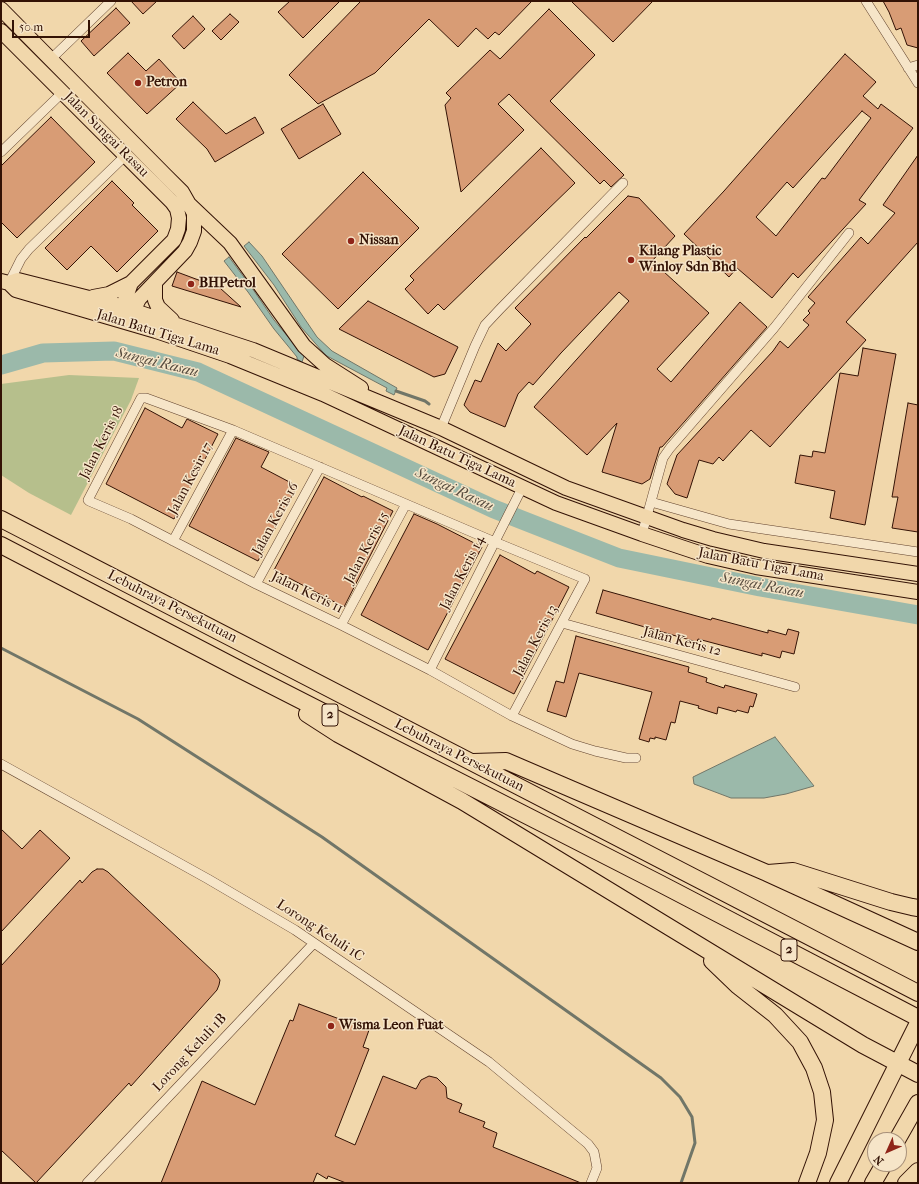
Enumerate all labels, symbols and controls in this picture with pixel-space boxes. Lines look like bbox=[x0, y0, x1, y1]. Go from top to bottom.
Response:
scale bar bbox=[14, 12, 92, 38]
text: 50 m bbox=[19, 20, 43, 34]
place label: Petron bbox=[146, 75, 187, 91]
marker: Petron bbox=[133, 78, 143, 88]
street label: Jalan Sungai Rasau bbox=[60, 89, 152, 181]
place label: Nissan bbox=[359, 233, 399, 249]
marker: Nissan bbox=[346, 236, 356, 246]
place label: Kilang Plastic Winloy Sdn Bhd bbox=[639, 244, 736, 276]
marker: Kilang Plastic Winloy Sdn Bhd bbox=[626, 255, 636, 265]
place label: BHPetrol bbox=[199, 276, 256, 292]
marker: BHPetrol bbox=[186, 279, 196, 289]
street label: Jalan Batu Tiga Lama bbox=[94, 306, 222, 360]
water label: Sungai Rasau bbox=[114, 344, 200, 382]
street label: Jalan Keris 18 bbox=[76, 404, 128, 482]
street label: Jalan Batu Tiga Lama bbox=[396, 422, 518, 492]
street label: Jalan Kesir 17 bbox=[165, 440, 217, 518]
water label: Sungai Rasau bbox=[412, 464, 496, 516]
street label: Jalan Keris 16 bbox=[249, 480, 303, 558]
street label: Jalan Keris 15 bbox=[341, 509, 393, 587]
street label: Jalan Keris 14 bbox=[437, 533, 489, 613]
street label: Jalan Batu Tiga Lama bbox=[697, 545, 825, 585]
street label: Lebuhraya Persekutuan bbox=[104, 567, 240, 647]
street label: Jalan Keris 11 bbox=[268, 568, 346, 618]
water label: Sungai Rasau bbox=[719, 569, 805, 603]
street label: Jalan Keris 13 bbox=[510, 602, 562, 680]
street label: Jalan Keris 12 bbox=[641, 624, 723, 660]
road number: 2 bbox=[322, 704, 338, 726]
street label: Lebuhraya Persekutuan bbox=[391, 716, 527, 796]
street label: Lorong Keluli 1C bbox=[273, 896, 367, 966]
road number: 2 bbox=[781, 939, 797, 961]
street label: Lorong Keluli 1B bbox=[150, 1010, 230, 1096]
place label: Wisma Leon Fuat bbox=[339, 1018, 444, 1034]
marker: Wisma Leon Fuat bbox=[326, 1021, 336, 1031]
north arrow bbox=[867, 1132, 907, 1172]
text: N bbox=[871, 1153, 886, 1168]

